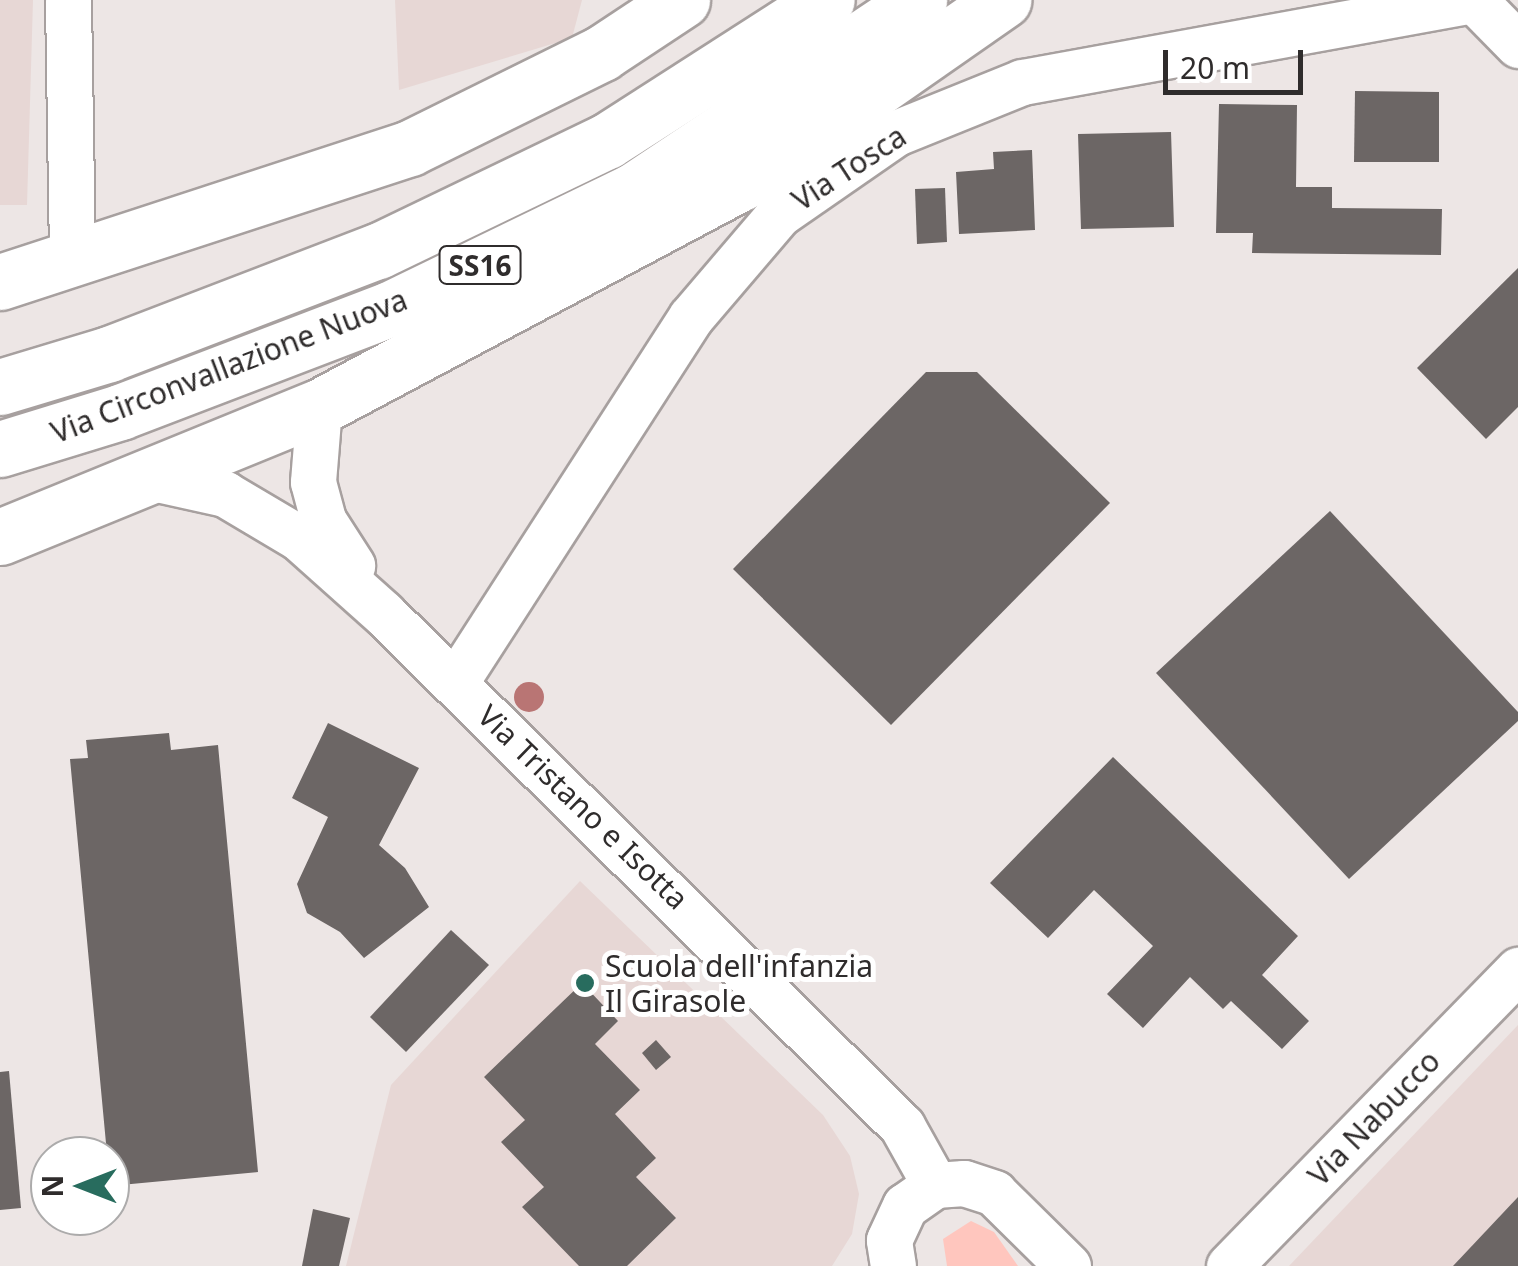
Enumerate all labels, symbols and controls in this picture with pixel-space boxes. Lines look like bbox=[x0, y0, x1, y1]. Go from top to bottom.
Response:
scale bar bbox=[1168, 30, 1308, 92]
text: 20 m bbox=[1180, 47, 1250, 88]
street label: Via Tosca bbox=[785, 118, 913, 218]
road number: SS16 bbox=[438, 242, 522, 288]
street label: Via Circonvallazione Nuova bbox=[46, 281, 412, 451]
street label: Via Tristano e Isotta bbox=[470, 697, 696, 917]
place label: Scuola dell'infanzia Il Girasole bbox=[605, 948, 873, 1018]
marker: Scuola dell'infanzia Il Girasole bbox=[574, 972, 596, 994]
street label: Via Nabucco bbox=[1301, 1043, 1447, 1193]
north arrow bbox=[30, 1136, 130, 1236]
text: N bbox=[33, 1175, 71, 1197]

